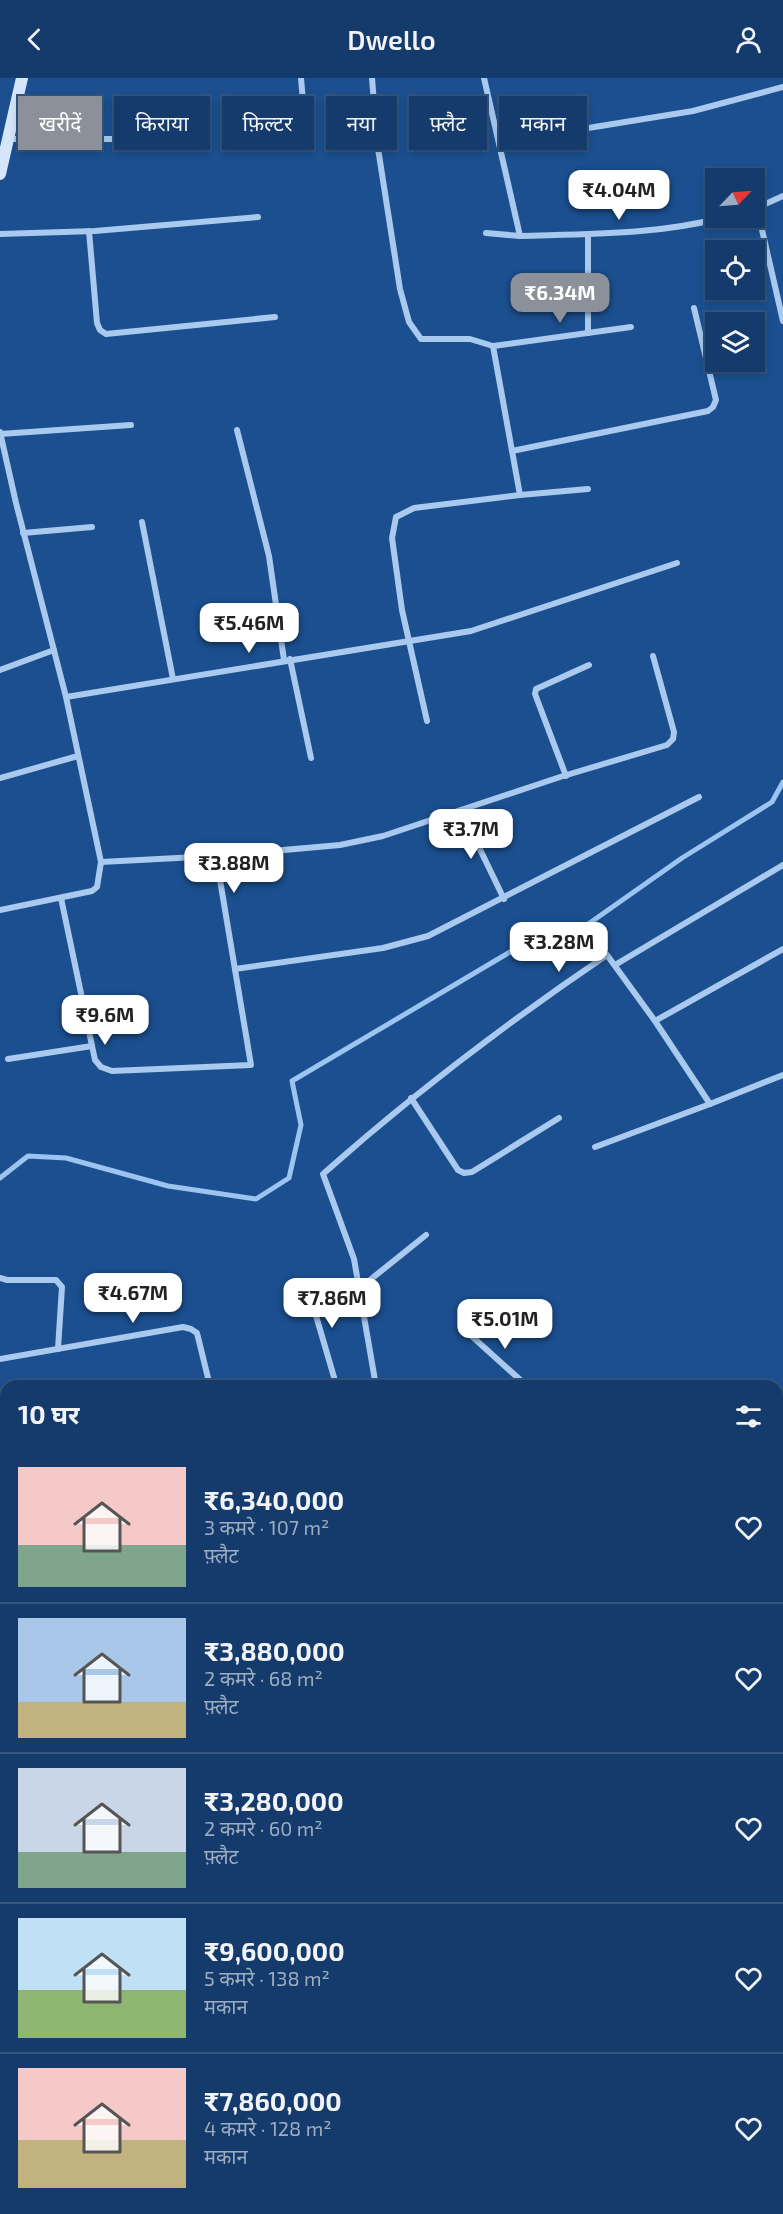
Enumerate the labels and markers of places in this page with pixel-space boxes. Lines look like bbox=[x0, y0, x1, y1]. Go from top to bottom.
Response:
pin: ₹4.04M bbox=[570, 170, 668, 221]
pin: ₹6.34M bbox=[511, 273, 609, 324]
pin: ₹5.46M bbox=[200, 603, 298, 654]
pin: ₹3.7M bbox=[429, 809, 513, 860]
pin: ₹3.88M bbox=[185, 843, 283, 894]
pin: ₹3.28M bbox=[510, 922, 608, 973]
pin: ₹9.6M bbox=[63, 995, 147, 1046]
pin: ₹4.67M bbox=[84, 1273, 182, 1324]
pin: ₹7.86M bbox=[283, 1278, 381, 1329]
pin: ₹5.01M bbox=[456, 1299, 554, 1350]

